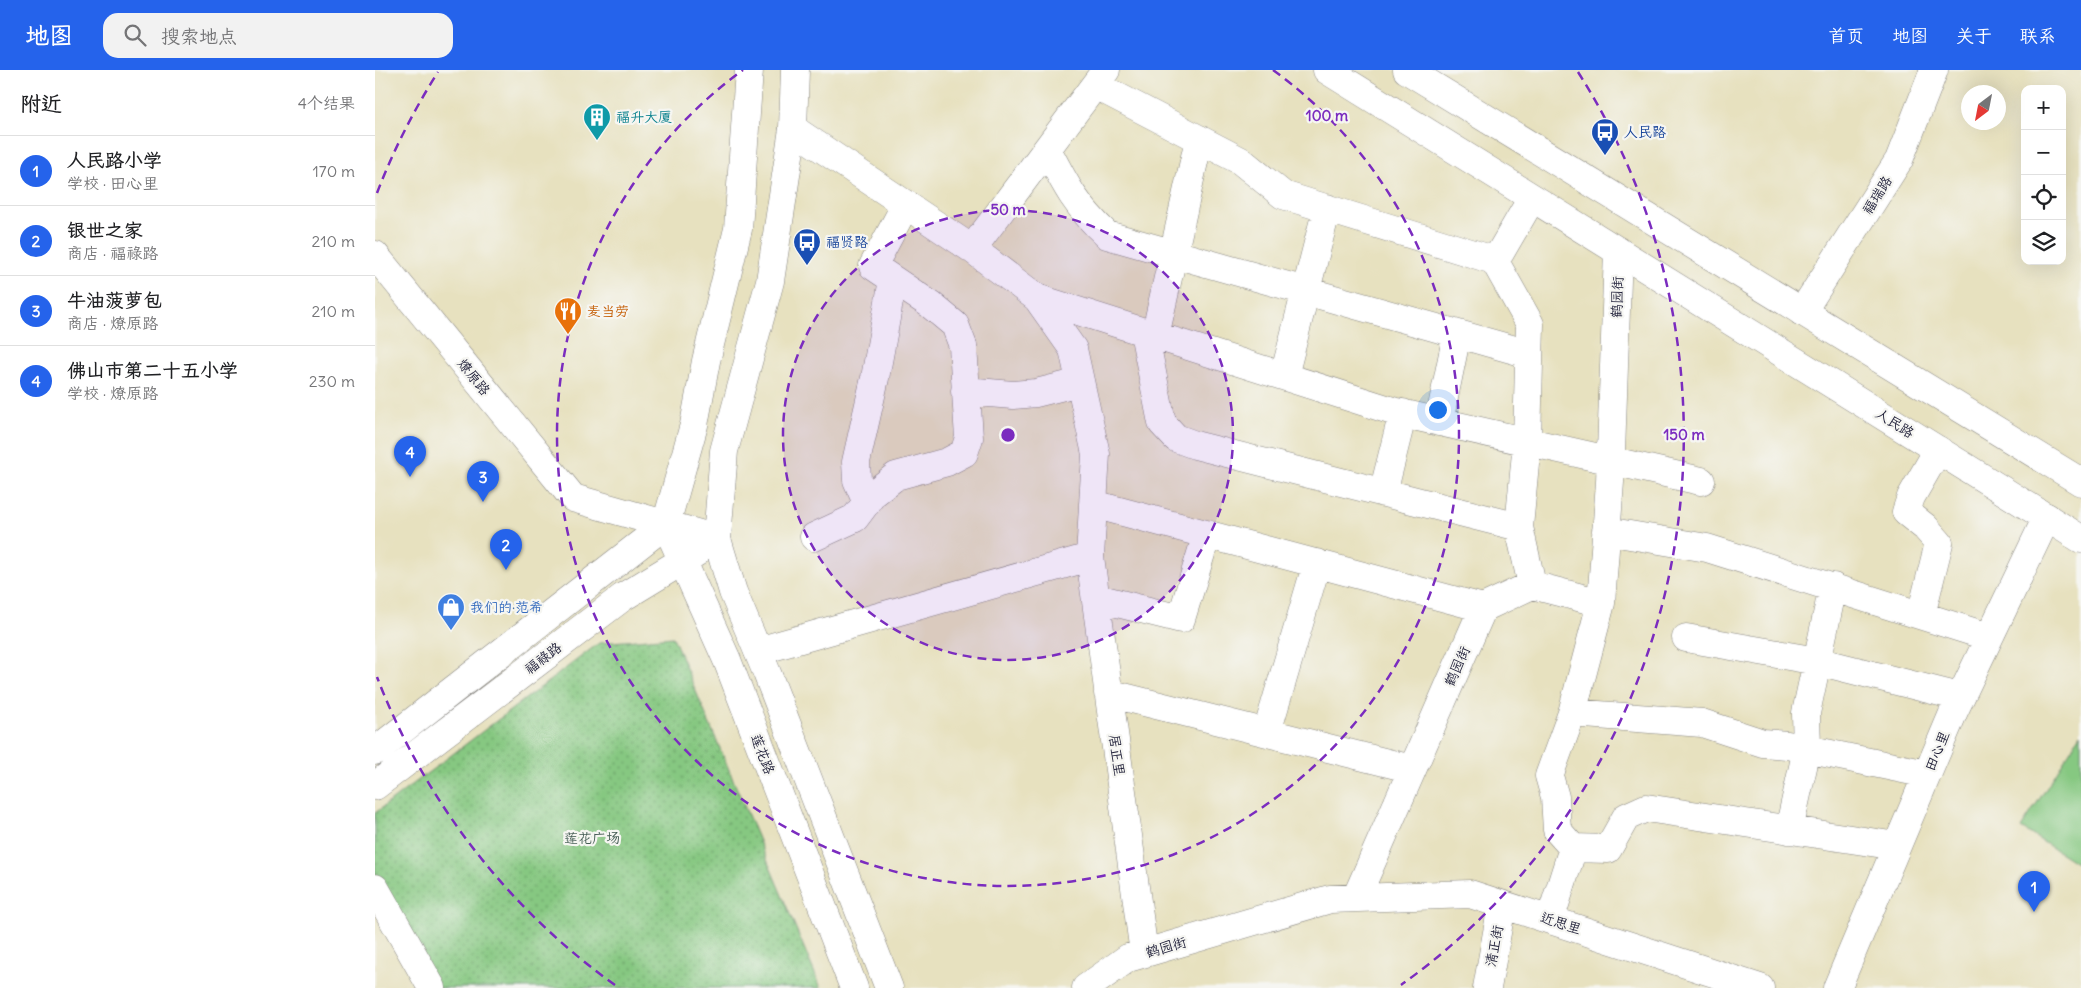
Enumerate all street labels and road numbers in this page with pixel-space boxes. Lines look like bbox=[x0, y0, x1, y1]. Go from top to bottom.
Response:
street label: 福瑞路 bbox=[1858, 172, 1896, 218]
street label: 鹤园街 bbox=[1607, 276, 1627, 318]
street label: 燎原路 bbox=[454, 355, 494, 399]
street label: 人民路 bbox=[1872, 404, 1918, 442]
street label: 福禄路 bbox=[521, 638, 565, 678]
street label: 鹤园街 bbox=[1440, 643, 1474, 689]
street label: 田心里 bbox=[1921, 728, 1953, 774]
street label: 莲花路 bbox=[747, 731, 779, 777]
street label: 居正里 bbox=[1105, 733, 1129, 777]
street label: 近思里 bbox=[1538, 908, 1584, 938]
street label: 清正街 bbox=[1481, 924, 1507, 968]
street label: 鹤园街 bbox=[1143, 933, 1189, 961]

